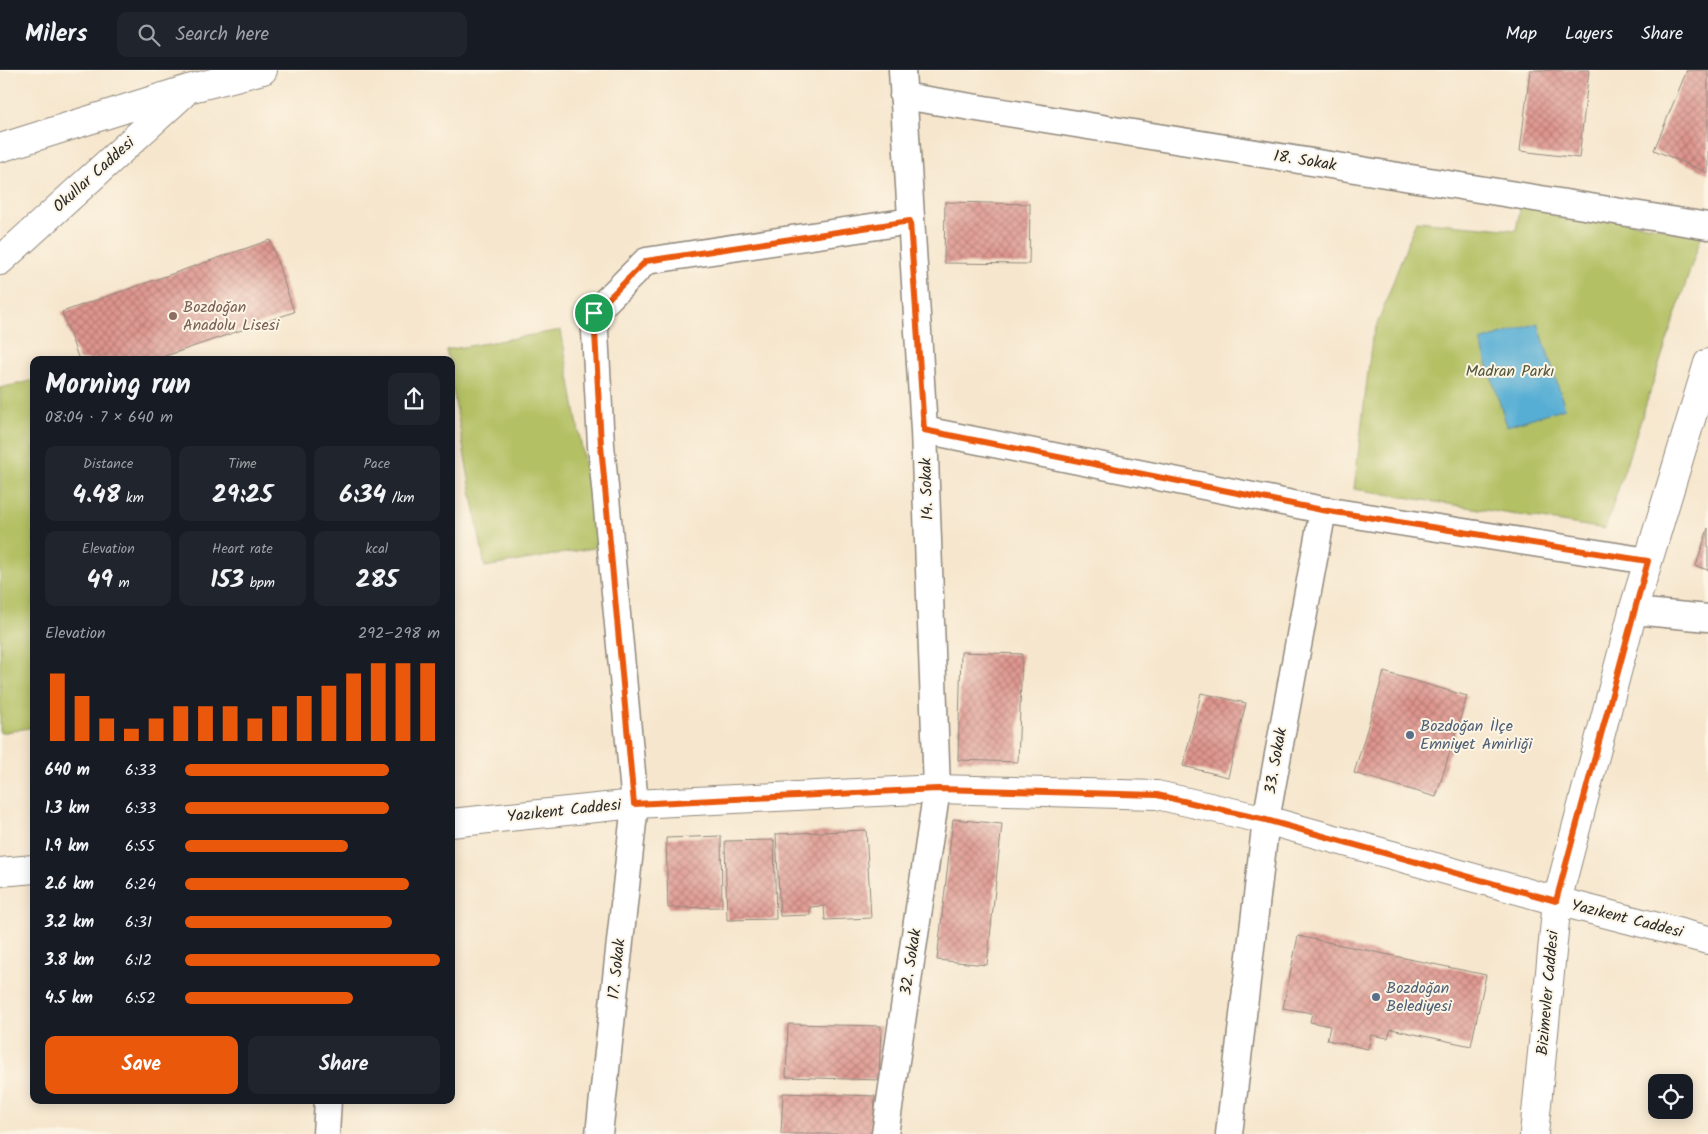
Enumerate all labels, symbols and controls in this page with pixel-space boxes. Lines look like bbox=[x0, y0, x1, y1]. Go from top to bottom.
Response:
search box bbox=[117, 12, 467, 57]
text: Milers bbox=[25, 15, 87, 54]
text: Search here bbox=[175, 20, 269, 50]
text: Map bbox=[1506, 20, 1537, 49]
text: Layers bbox=[1565, 20, 1613, 49]
text: Share bbox=[1641, 20, 1683, 49]
icon: search bbox=[135, 21, 163, 49]
street label: Okullar Caddesi bbox=[47, 130, 141, 219]
street label: 18. Sokak bbox=[1272, 144, 1339, 178]
pin bbox=[573, 292, 615, 334]
place label: Bozdoğan Anadolu Lisesi bbox=[183, 295, 280, 338]
icon: arrive bbox=[580, 299, 608, 327]
marker: Bozdoğan Anadolu Lisesi bbox=[167, 310, 179, 322]
park label: Madran Parkı bbox=[1465, 359, 1555, 384]
text: Morning run bbox=[45, 363, 191, 408]
button: share bbox=[388, 373, 440, 425]
text: 08:04 · 7 × 640 m bbox=[45, 405, 173, 430]
text: Distance bbox=[83, 453, 133, 475]
text: Time bbox=[228, 453, 257, 475]
text: Pace bbox=[363, 453, 390, 475]
street label: 14. Sokak bbox=[913, 457, 941, 521]
text: 4.48 bbox=[73, 475, 120, 515]
text: 29:25 bbox=[212, 475, 273, 515]
text: 6:34 bbox=[339, 475, 386, 515]
text: km bbox=[120, 487, 144, 509]
text: /km bbox=[386, 487, 414, 509]
text: Elevation bbox=[82, 538, 135, 560]
text: Heart rate bbox=[212, 538, 273, 560]
text: kcal bbox=[365, 538, 388, 560]
text: 49 bbox=[87, 560, 113, 600]
text: 153 bbox=[210, 560, 244, 600]
text: 285 bbox=[356, 560, 398, 600]
text: m bbox=[113, 572, 130, 594]
text: bpm bbox=[244, 572, 275, 594]
text: Elevation bbox=[45, 621, 106, 646]
text: 292–298 m bbox=[358, 621, 440, 646]
place label: Bozdoğan İlçe Emniyet Amirliği bbox=[1420, 714, 1534, 757]
street label: 33. Sokak bbox=[1258, 725, 1294, 796]
marker: Bozdoğan İlçe Emniyet Amirliği bbox=[1404, 729, 1416, 741]
text: 640 m bbox=[45, 758, 90, 783]
text: 6:33 bbox=[125, 758, 156, 783]
street label: Yazıkent Caddesi bbox=[506, 792, 623, 829]
text: 1.3 km bbox=[45, 796, 90, 821]
text: 6:33 bbox=[125, 796, 156, 821]
text: 1.9 km bbox=[45, 834, 89, 859]
text: 6:55 bbox=[125, 834, 155, 859]
text: 2.6 km bbox=[45, 872, 94, 897]
text: 6:24 bbox=[125, 872, 156, 897]
street label: Yazıkent Caddesi bbox=[1568, 893, 1687, 945]
text: 3.2 km bbox=[45, 910, 94, 935]
text: 6:31 bbox=[125, 910, 152, 935]
street label: 32. Sokak bbox=[893, 927, 929, 997]
street label: Bizimevler Caddesi bbox=[1530, 928, 1566, 1056]
street label: 17. Sokak bbox=[601, 937, 633, 1001]
text: 3.8 km bbox=[45, 948, 94, 973]
text: 6:12 bbox=[125, 948, 152, 973]
place label: Bozdoğan Belediyesi bbox=[1386, 976, 1453, 1019]
text: 4.5 km bbox=[45, 986, 93, 1011]
text: 6:52 bbox=[125, 986, 156, 1011]
marker: Bozdoğan Belediyesi bbox=[1370, 991, 1382, 1003]
button: Save bbox=[45, 1036, 238, 1094]
button: Share bbox=[248, 1036, 440, 1094]
map controls bbox=[1648, 1074, 1693, 1119]
button: locate bbox=[1648, 1074, 1693, 1119]

